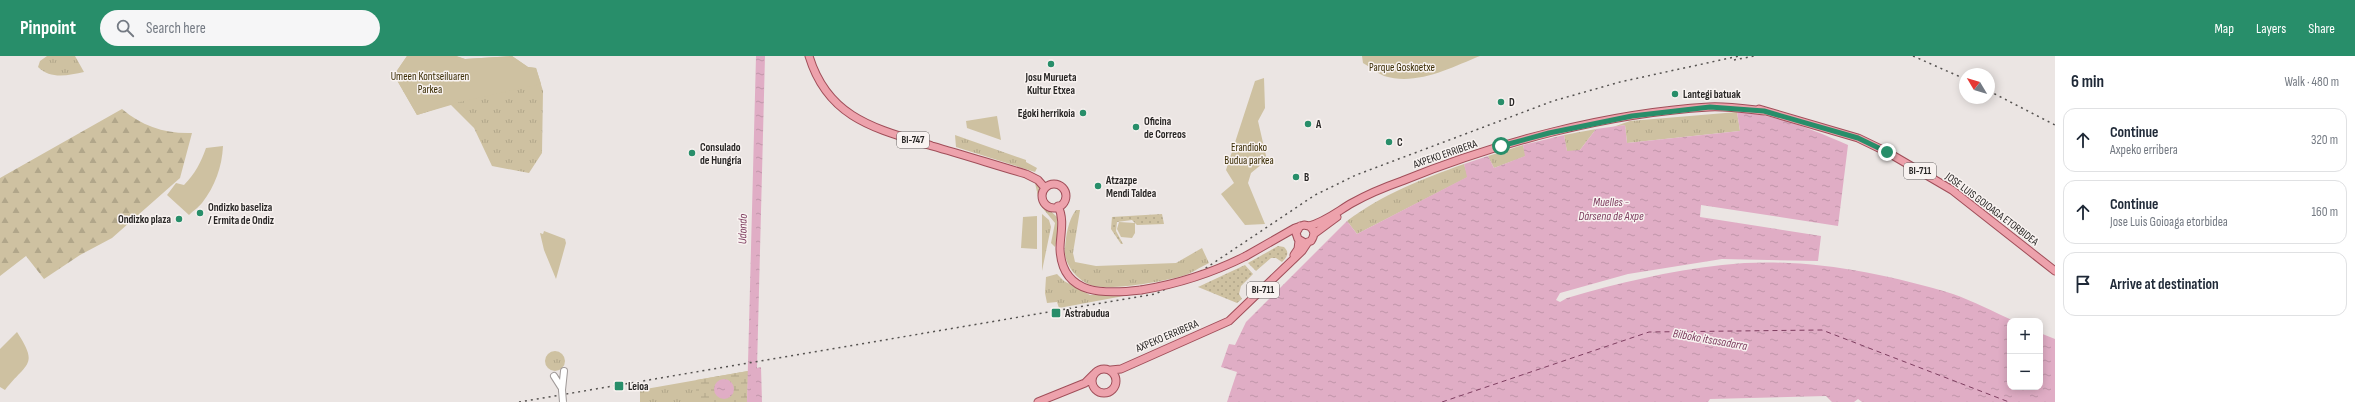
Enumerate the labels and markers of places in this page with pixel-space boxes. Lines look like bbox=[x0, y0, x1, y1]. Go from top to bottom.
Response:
marker: Josu Murueta Kultur Etxea bbox=[1046, 59, 1056, 69]
place label: Josu Murueta Kultur Etxea bbox=[1025, 71, 1077, 97]
place label: Lantegi batuak bbox=[1683, 88, 1741, 101]
marker: Lantegi batuak bbox=[1670, 89, 1680, 99]
place label: D bbox=[1509, 96, 1515, 109]
marker: D bbox=[1496, 97, 1506, 107]
place label: Egoki herrikoia bbox=[1018, 107, 1075, 120]
marker: Egoki herrikoia bbox=[1078, 108, 1088, 118]
place label: Oficina de Correos bbox=[1144, 115, 1186, 141]
place label: A bbox=[1315, 118, 1322, 131]
marker: A bbox=[1303, 119, 1313, 129]
marker: Oficina de Correos bbox=[1131, 122, 1141, 132]
place label: C bbox=[1397, 136, 1403, 149]
marker: C bbox=[1384, 137, 1394, 147]
place label: Consulado de Hungría bbox=[700, 141, 742, 167]
marker: Consulado de Hungría bbox=[687, 148, 697, 158]
place label: B bbox=[1304, 171, 1309, 184]
marker: B bbox=[1291, 172, 1301, 182]
place label: Atzazpe Mendi Taldea bbox=[1105, 174, 1157, 200]
marker: Atzazpe Mendi Taldea bbox=[1093, 181, 1103, 191]
place label: Ondizko baseliza / Ermita de Ondiz bbox=[208, 201, 275, 227]
marker: Ondizko baseliza / Ermita de Ondiz bbox=[195, 208, 205, 218]
place label: Ondizko plaza bbox=[118, 213, 171, 226]
marker: Ondizko plaza bbox=[174, 214, 184, 224]
marker: Astrabudua bbox=[1050, 307, 1062, 319]
place label: Astrabudua bbox=[1064, 307, 1110, 320]
marker: Leioa bbox=[613, 380, 625, 392]
place label: Leioa bbox=[628, 380, 649, 393]

